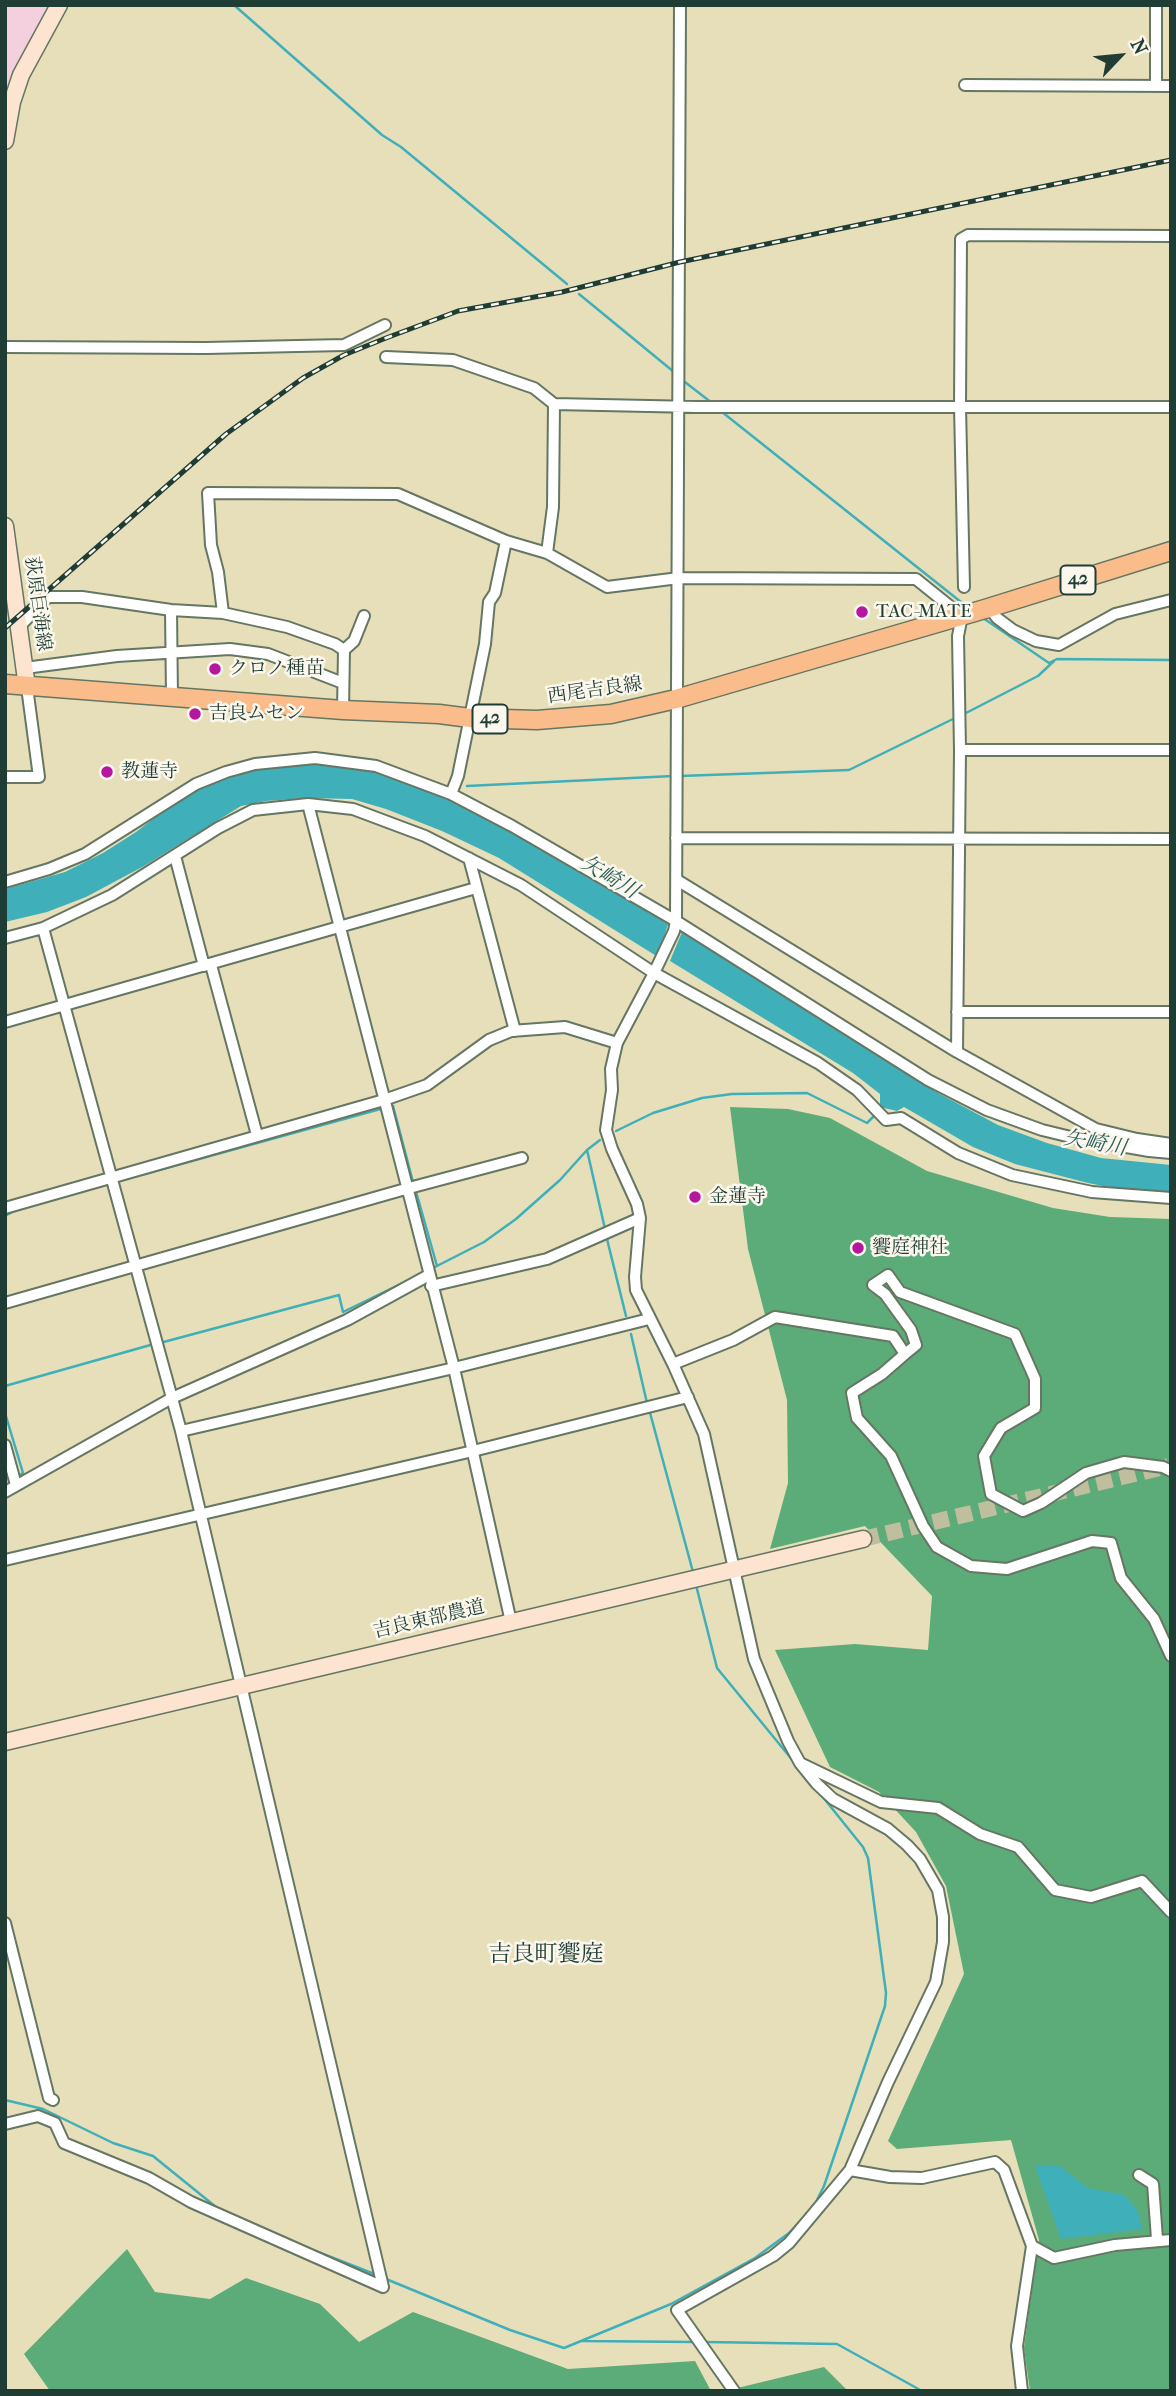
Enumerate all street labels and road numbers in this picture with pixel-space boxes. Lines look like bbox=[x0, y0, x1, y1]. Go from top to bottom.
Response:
street label: 荻原巨海線 bbox=[19, 555, 55, 653]
road number: 42 bbox=[1060, 566, 1096, 594]
street label: 西尾吉良線 bbox=[546, 673, 644, 709]
road number: 42 bbox=[472, 704, 508, 734]
street label: 吉良東部農道 bbox=[371, 1596, 487, 1644]

